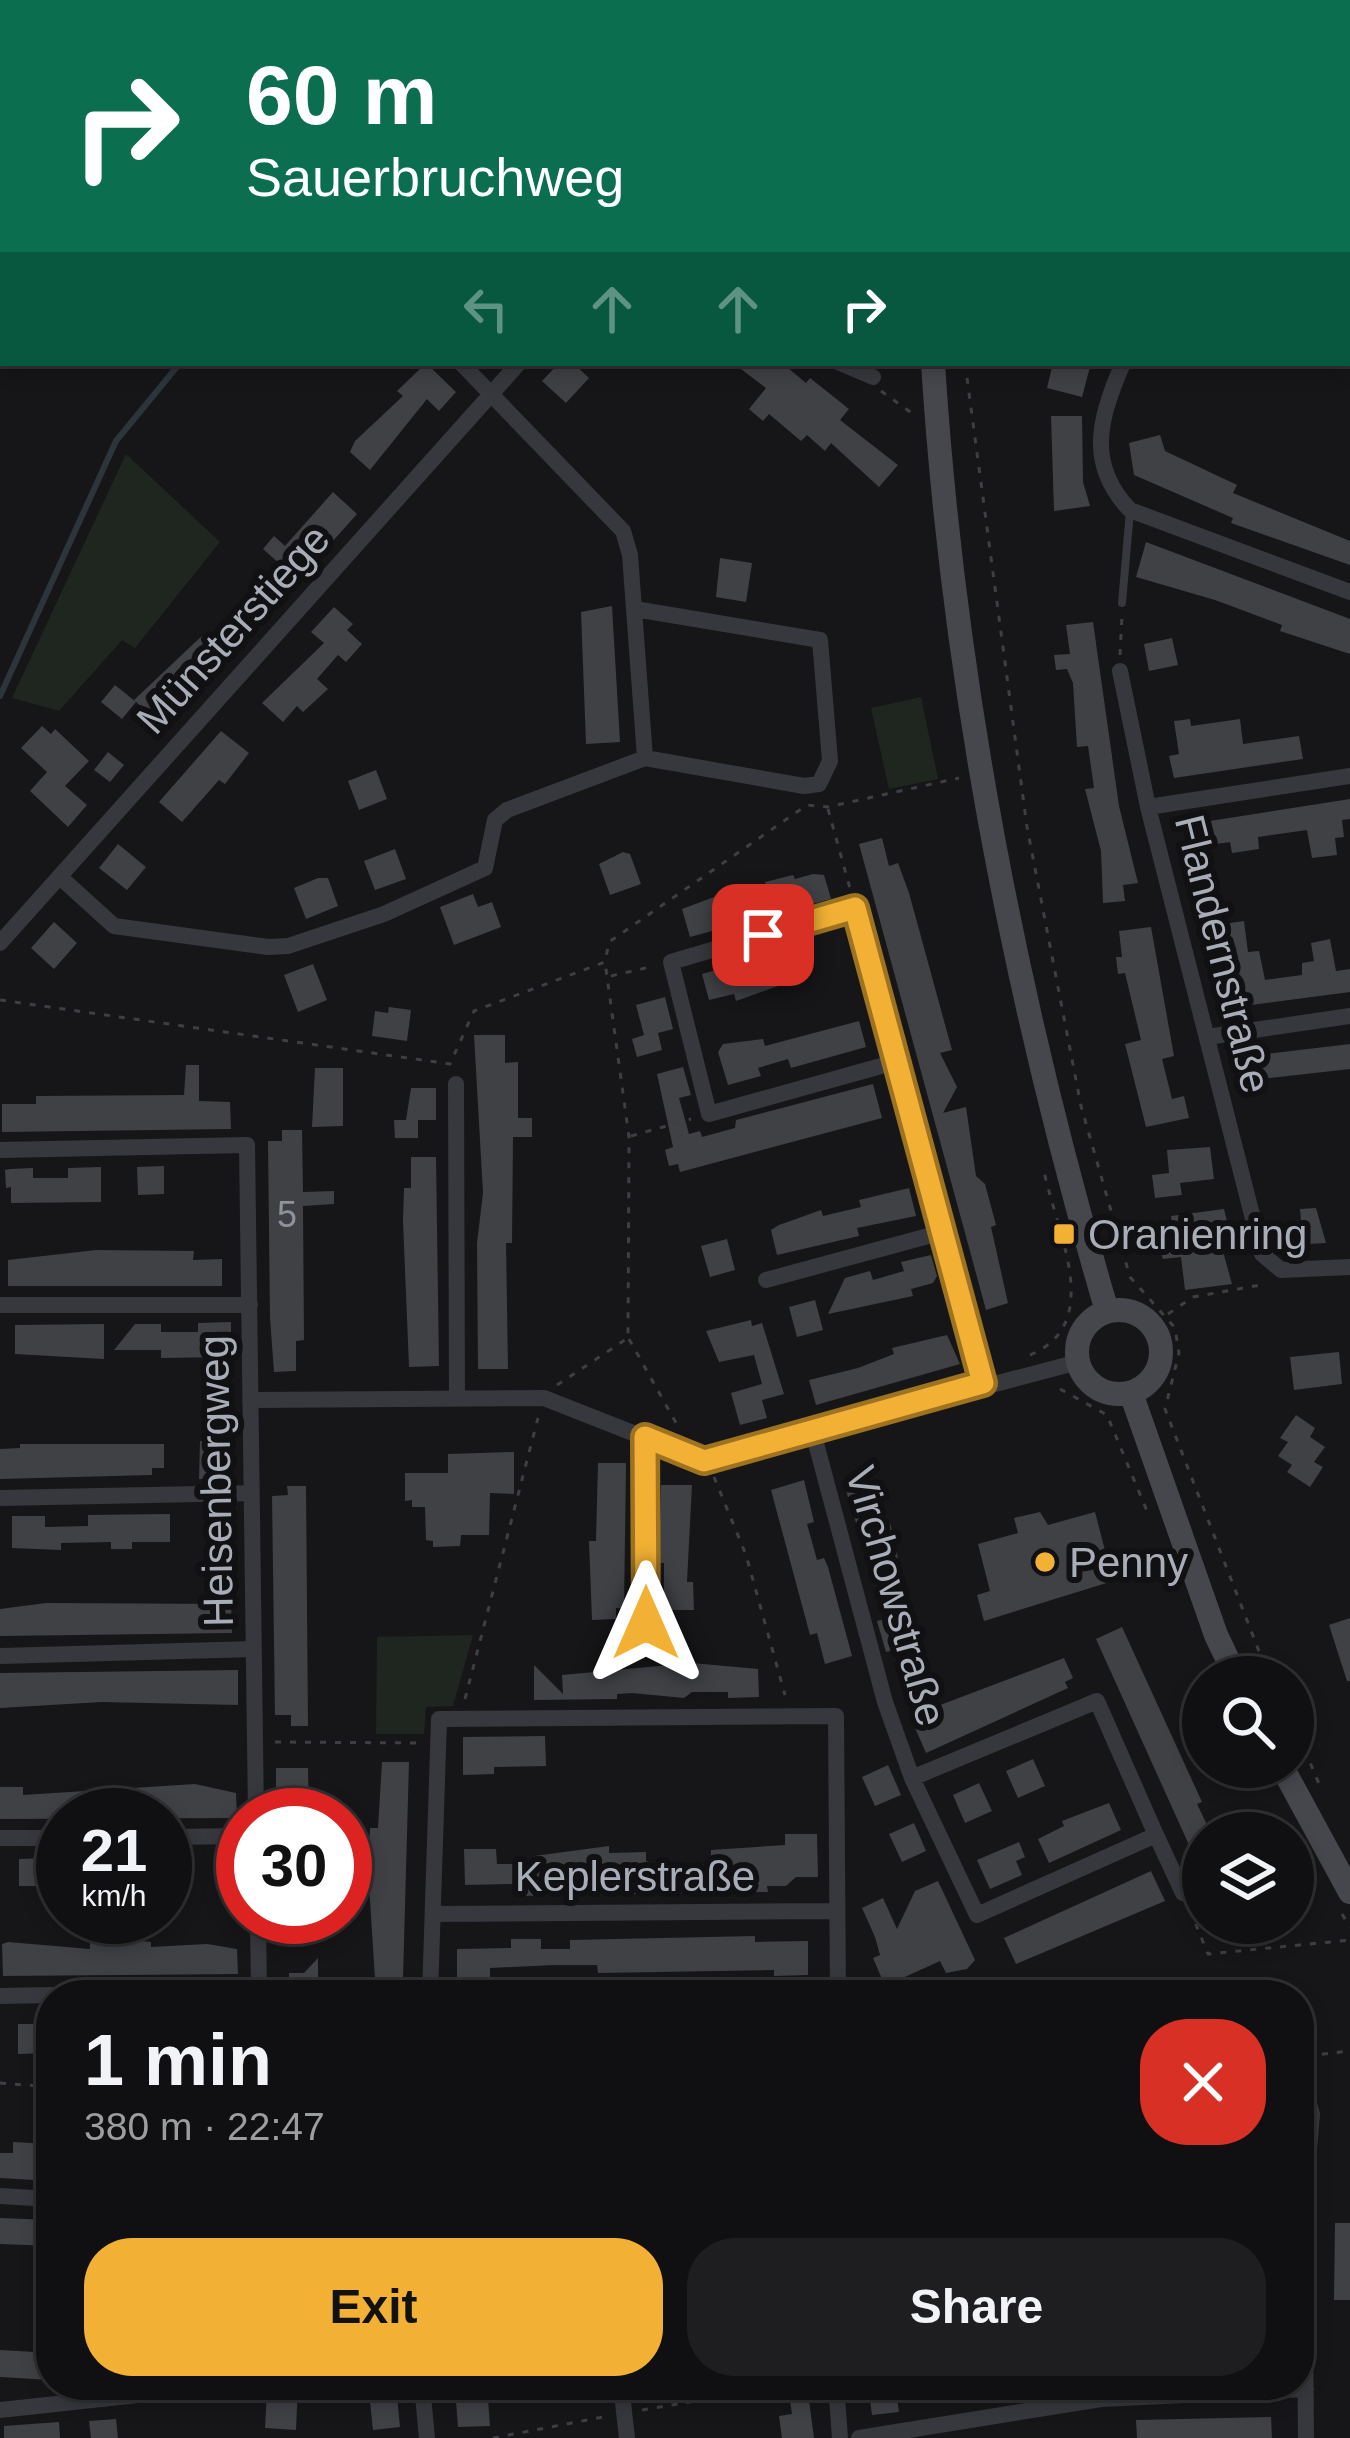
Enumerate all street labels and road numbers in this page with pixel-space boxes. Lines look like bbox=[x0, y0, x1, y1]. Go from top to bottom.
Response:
street label: Münsterstiege bbox=[127, 515, 339, 743]
street label: Flandernstraße bbox=[1166, 810, 1280, 1098]
street label: Heisenbergweg bbox=[190, 1335, 242, 1627]
street label: Virchowstraße bbox=[837, 1461, 955, 1731]
street label: Keplerstraße bbox=[515, 1853, 755, 1900]

